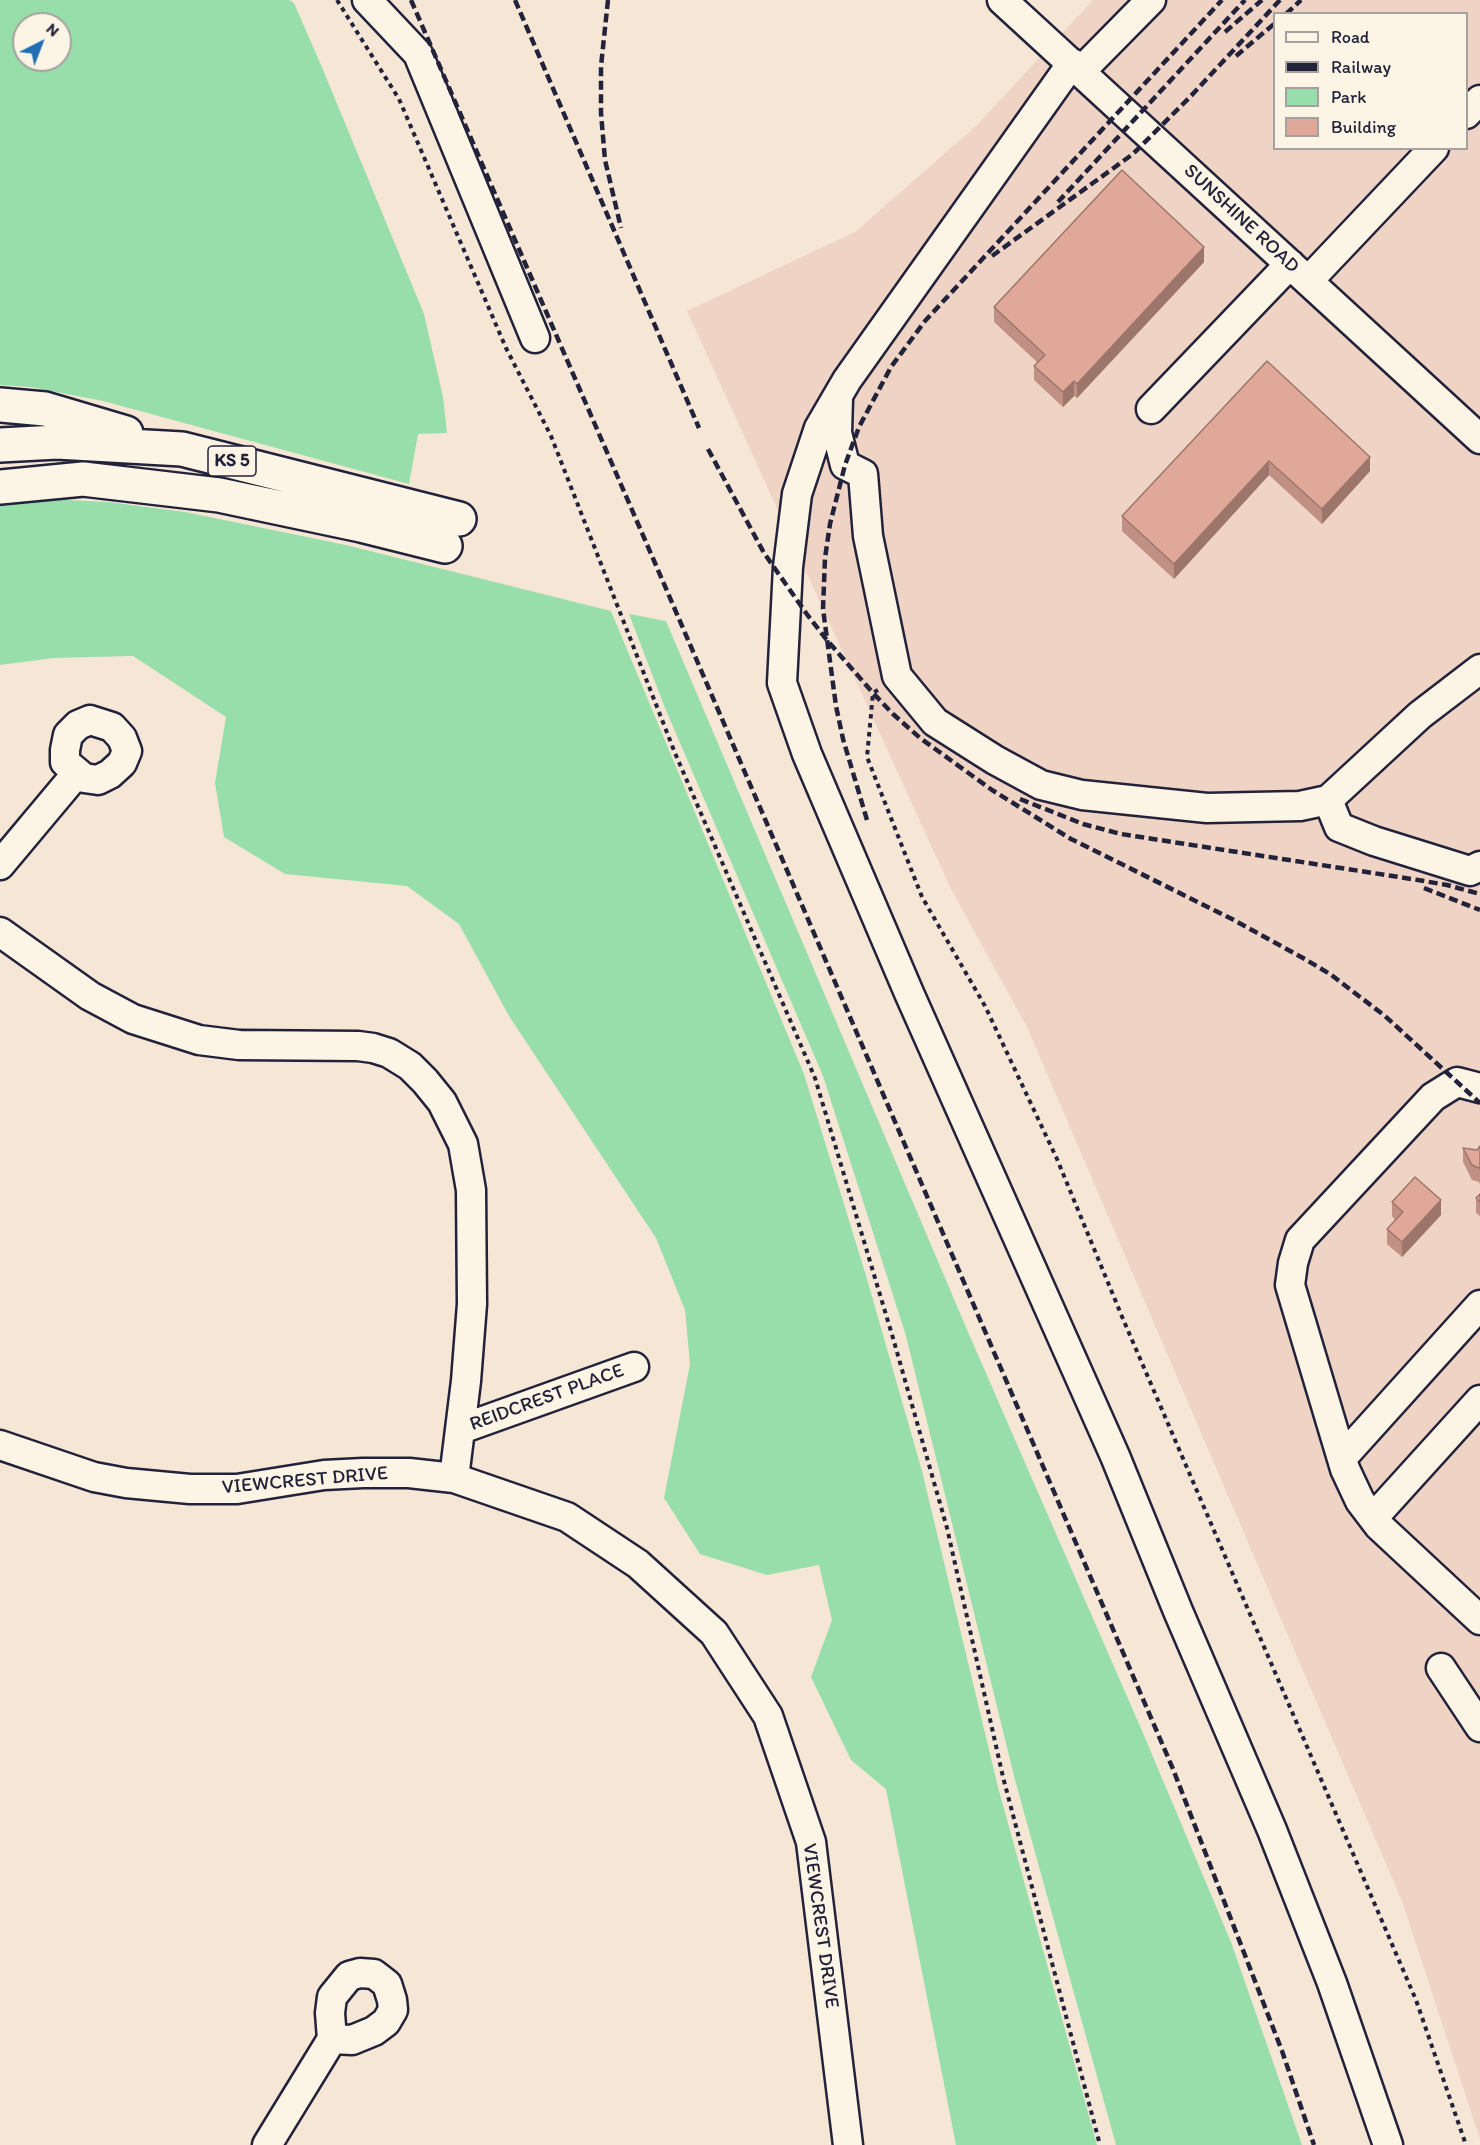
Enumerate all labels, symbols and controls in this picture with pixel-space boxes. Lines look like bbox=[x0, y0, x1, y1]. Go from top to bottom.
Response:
north arrow bbox=[12, 12, 72, 72]
legend bbox=[1273, 12, 1468, 150]
text: N bbox=[43, 19, 63, 40]
text: Road bbox=[1331, 26, 1370, 48]
text: Railway bbox=[1331, 56, 1391, 78]
text: Park bbox=[1331, 86, 1366, 108]
text: Building bbox=[1331, 116, 1396, 138]
street label: SUNSHINE ROAD bbox=[1178, 159, 1304, 279]
road number: KS 5 bbox=[208, 446, 256, 476]
street label: REIDCREST PLACE bbox=[467, 1359, 627, 1437]
street label: VIEWCREST DRIVE bbox=[221, 1462, 389, 1500]
street label: VIEWCREST DRIVE bbox=[797, 1842, 843, 2010]

